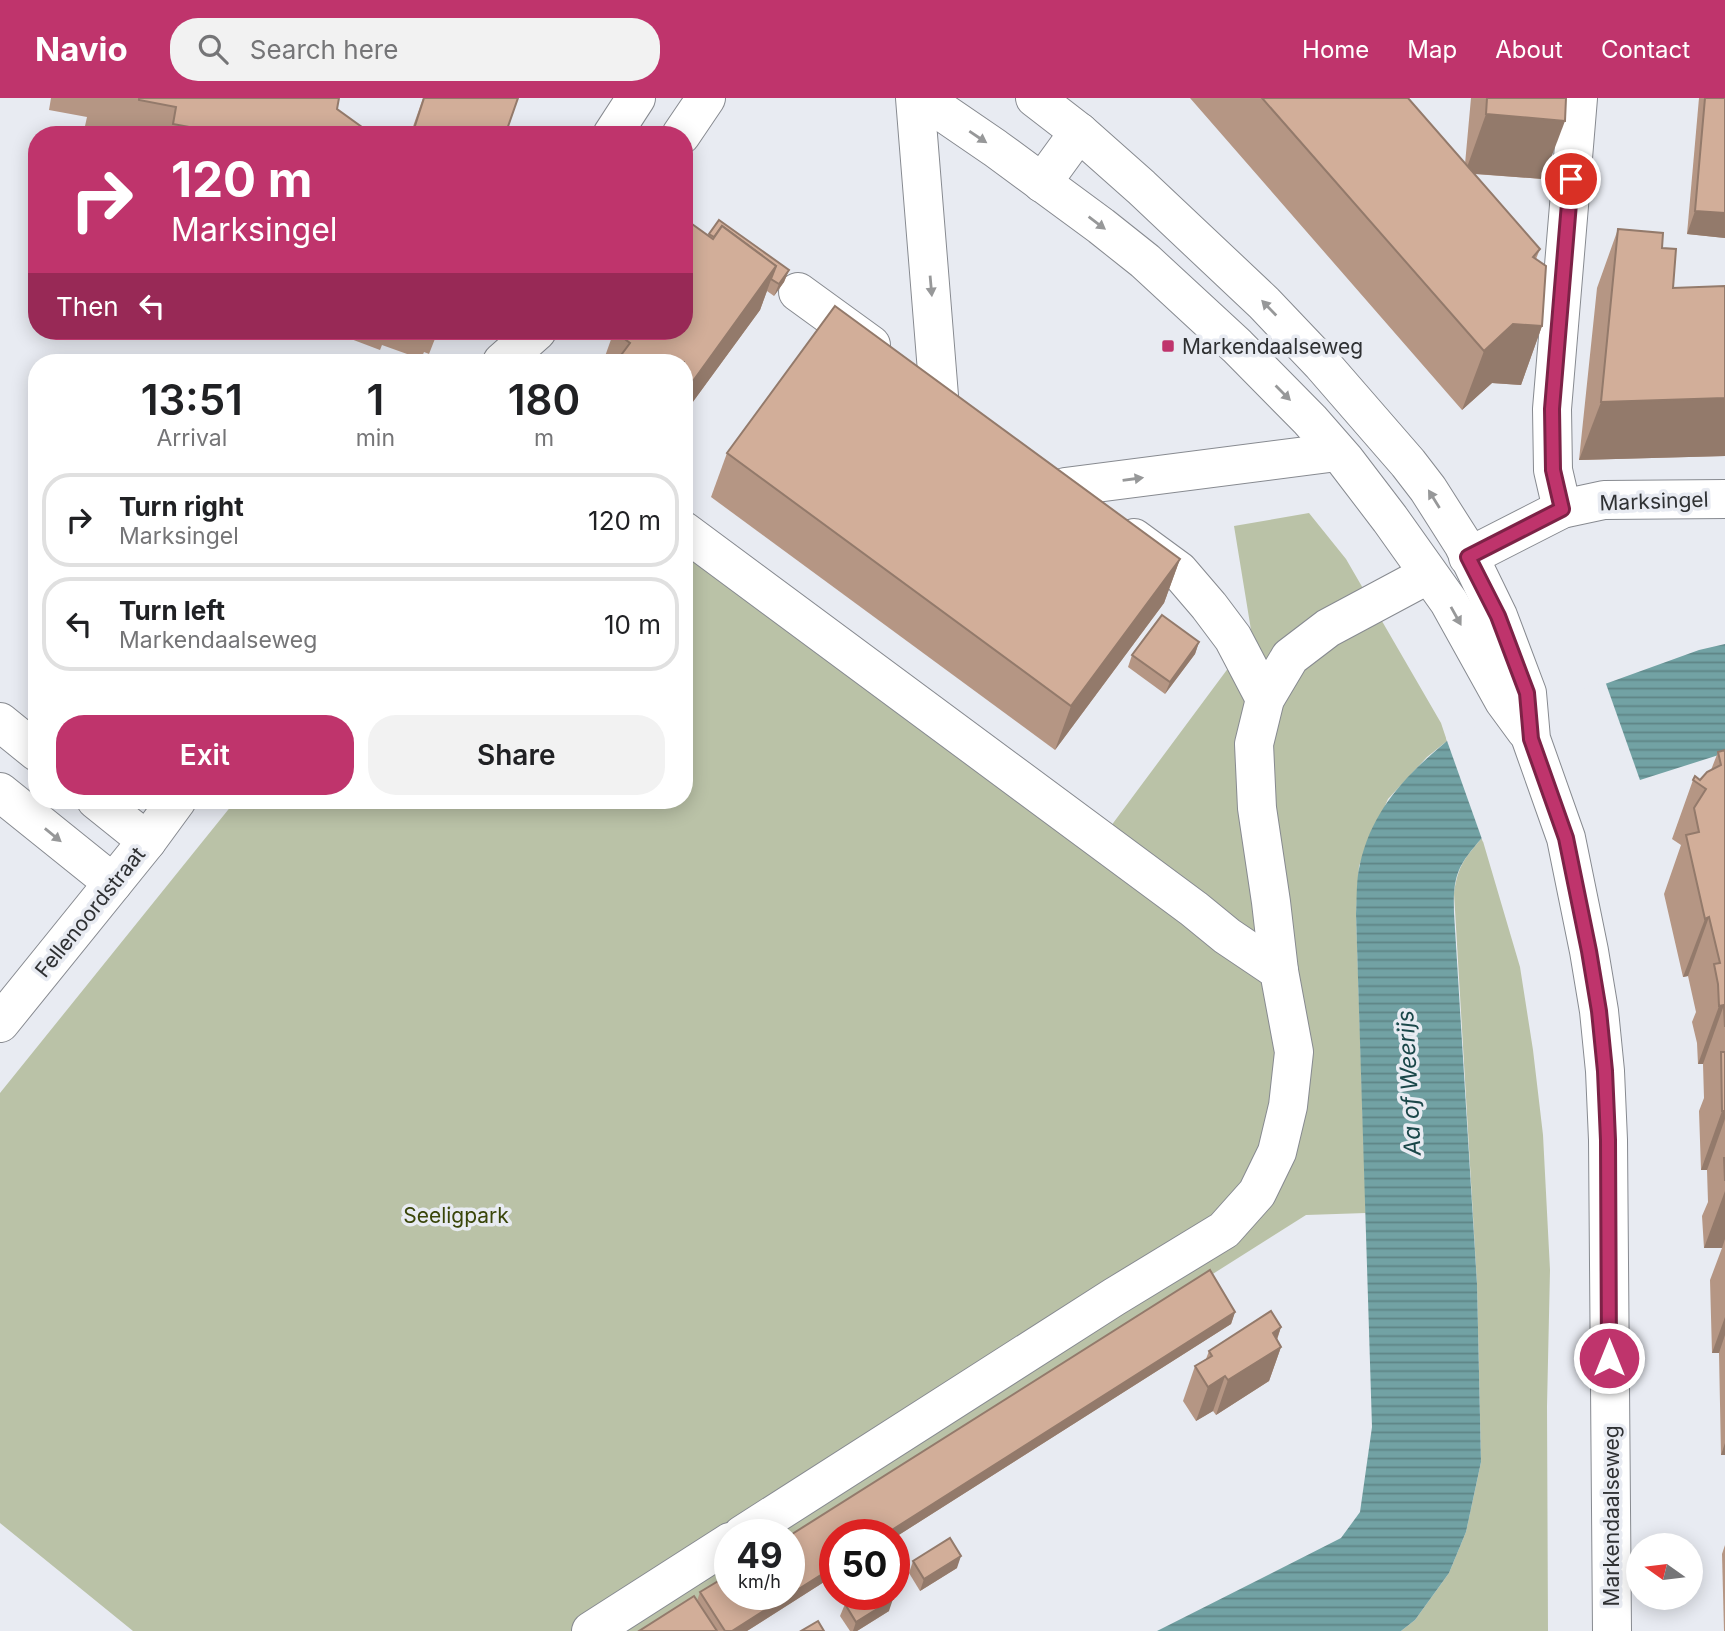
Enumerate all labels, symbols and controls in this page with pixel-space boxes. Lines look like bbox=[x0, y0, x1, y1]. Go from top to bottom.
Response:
search box bbox=[170, 18, 660, 81]
text: Navio bbox=[35, 29, 128, 69]
icon: search bbox=[194, 30, 232, 68]
text: Search here bbox=[250, 34, 398, 65]
text: Home bbox=[1302, 35, 1369, 64]
text: Map bbox=[1407, 35, 1457, 64]
text: About bbox=[1495, 35, 1563, 64]
text: Contact bbox=[1601, 35, 1690, 64]
one-way arrow bbox=[969, 130, 988, 143]
pin bbox=[1541, 149, 1601, 209]
text: 120 m bbox=[171, 150, 312, 209]
icon: right bbox=[56, 154, 147, 245]
icon: arrive bbox=[1552, 160, 1590, 198]
text: Marksingel bbox=[171, 210, 338, 249]
one-way arrow bbox=[1088, 216, 1106, 230]
one-way arrow bbox=[926, 275, 937, 297]
icon: left bbox=[133, 287, 171, 325]
text: Then bbox=[56, 291, 119, 322]
one-way arrow bbox=[1260, 300, 1277, 317]
place label: Markendaalseweg bbox=[1182, 334, 1363, 359]
marker: Markendaalseweg bbox=[1160, 338, 1176, 354]
text: 13:51 bbox=[141, 374, 243, 425]
text: 1 bbox=[366, 374, 384, 425]
text: 180 bbox=[508, 374, 580, 425]
one-way arrow bbox=[1275, 384, 1292, 401]
text: Arrival bbox=[156, 424, 227, 452]
text: min bbox=[356, 424, 395, 452]
text: m bbox=[534, 424, 554, 452]
one-way arrow bbox=[1122, 473, 1144, 484]
street label: Marksingel bbox=[1599, 487, 1709, 515]
one-way arrow bbox=[1427, 489, 1440, 508]
text: Turn right bbox=[119, 491, 244, 522]
icon: right bbox=[60, 501, 98, 539]
text: 120 m bbox=[588, 505, 661, 536]
text: Marksingel bbox=[119, 522, 239, 550]
text: Turn left bbox=[119, 595, 225, 626]
icon: left bbox=[60, 605, 98, 643]
one-way arrow bbox=[1450, 606, 1462, 625]
text: 10 m bbox=[604, 609, 661, 640]
text: Markendaalseweg bbox=[119, 626, 317, 654]
button: Exit bbox=[56, 715, 354, 795]
button: Share bbox=[368, 715, 665, 795]
one-way arrow bbox=[45, 827, 62, 842]
street label: Fellenoordstraat bbox=[30, 842, 150, 982]
water label: Aa of Weerijs bbox=[1391, 1010, 1427, 1157]
park label: Seeligpark bbox=[403, 1203, 509, 1228]
position arrow bbox=[1572, 1321, 1646, 1395]
street label: Markendaalseweg bbox=[1599, 1425, 1624, 1607]
speed limit sign: 50 bbox=[819, 1519, 910, 1610]
north arrow bbox=[1626, 1533, 1703, 1610]
map controls bbox=[1626, 1533, 1703, 1610]
text: 49 bbox=[736, 1534, 783, 1576]
text: km/h bbox=[738, 1571, 781, 1592]

